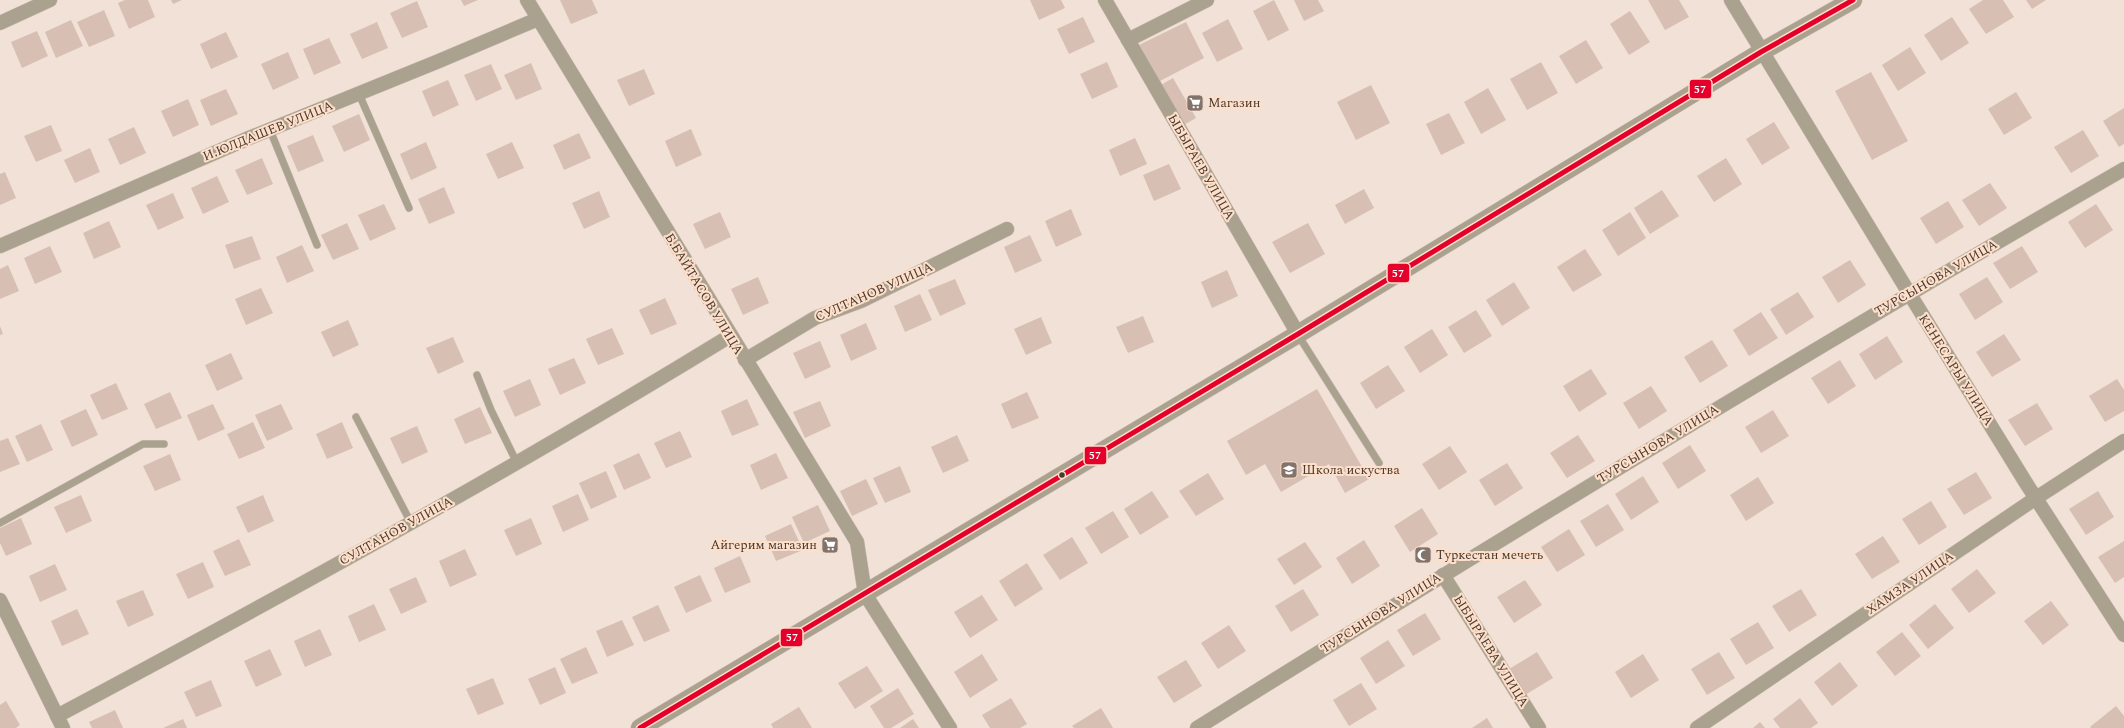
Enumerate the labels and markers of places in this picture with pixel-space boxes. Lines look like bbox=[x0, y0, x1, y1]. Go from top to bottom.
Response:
supermarket icon: Магазин bbox=[1185, 93, 1205, 113]
place label: Магазин bbox=[1208, 93, 1261, 113]
school or university icon: Школа искуства bbox=[1279, 460, 1299, 480]
place label: Школа искуства bbox=[1302, 460, 1400, 480]
unlabelled marker bbox=[1057, 470, 1067, 480]
place label: Айгерим магазин bbox=[710, 535, 817, 555]
supermarket icon: Айгерим магазин bbox=[820, 535, 840, 555]
mosque icon: Туркестан мечеть bbox=[1413, 545, 1433, 565]
place label: Туркестан мечеть bbox=[1436, 545, 1544, 565]

